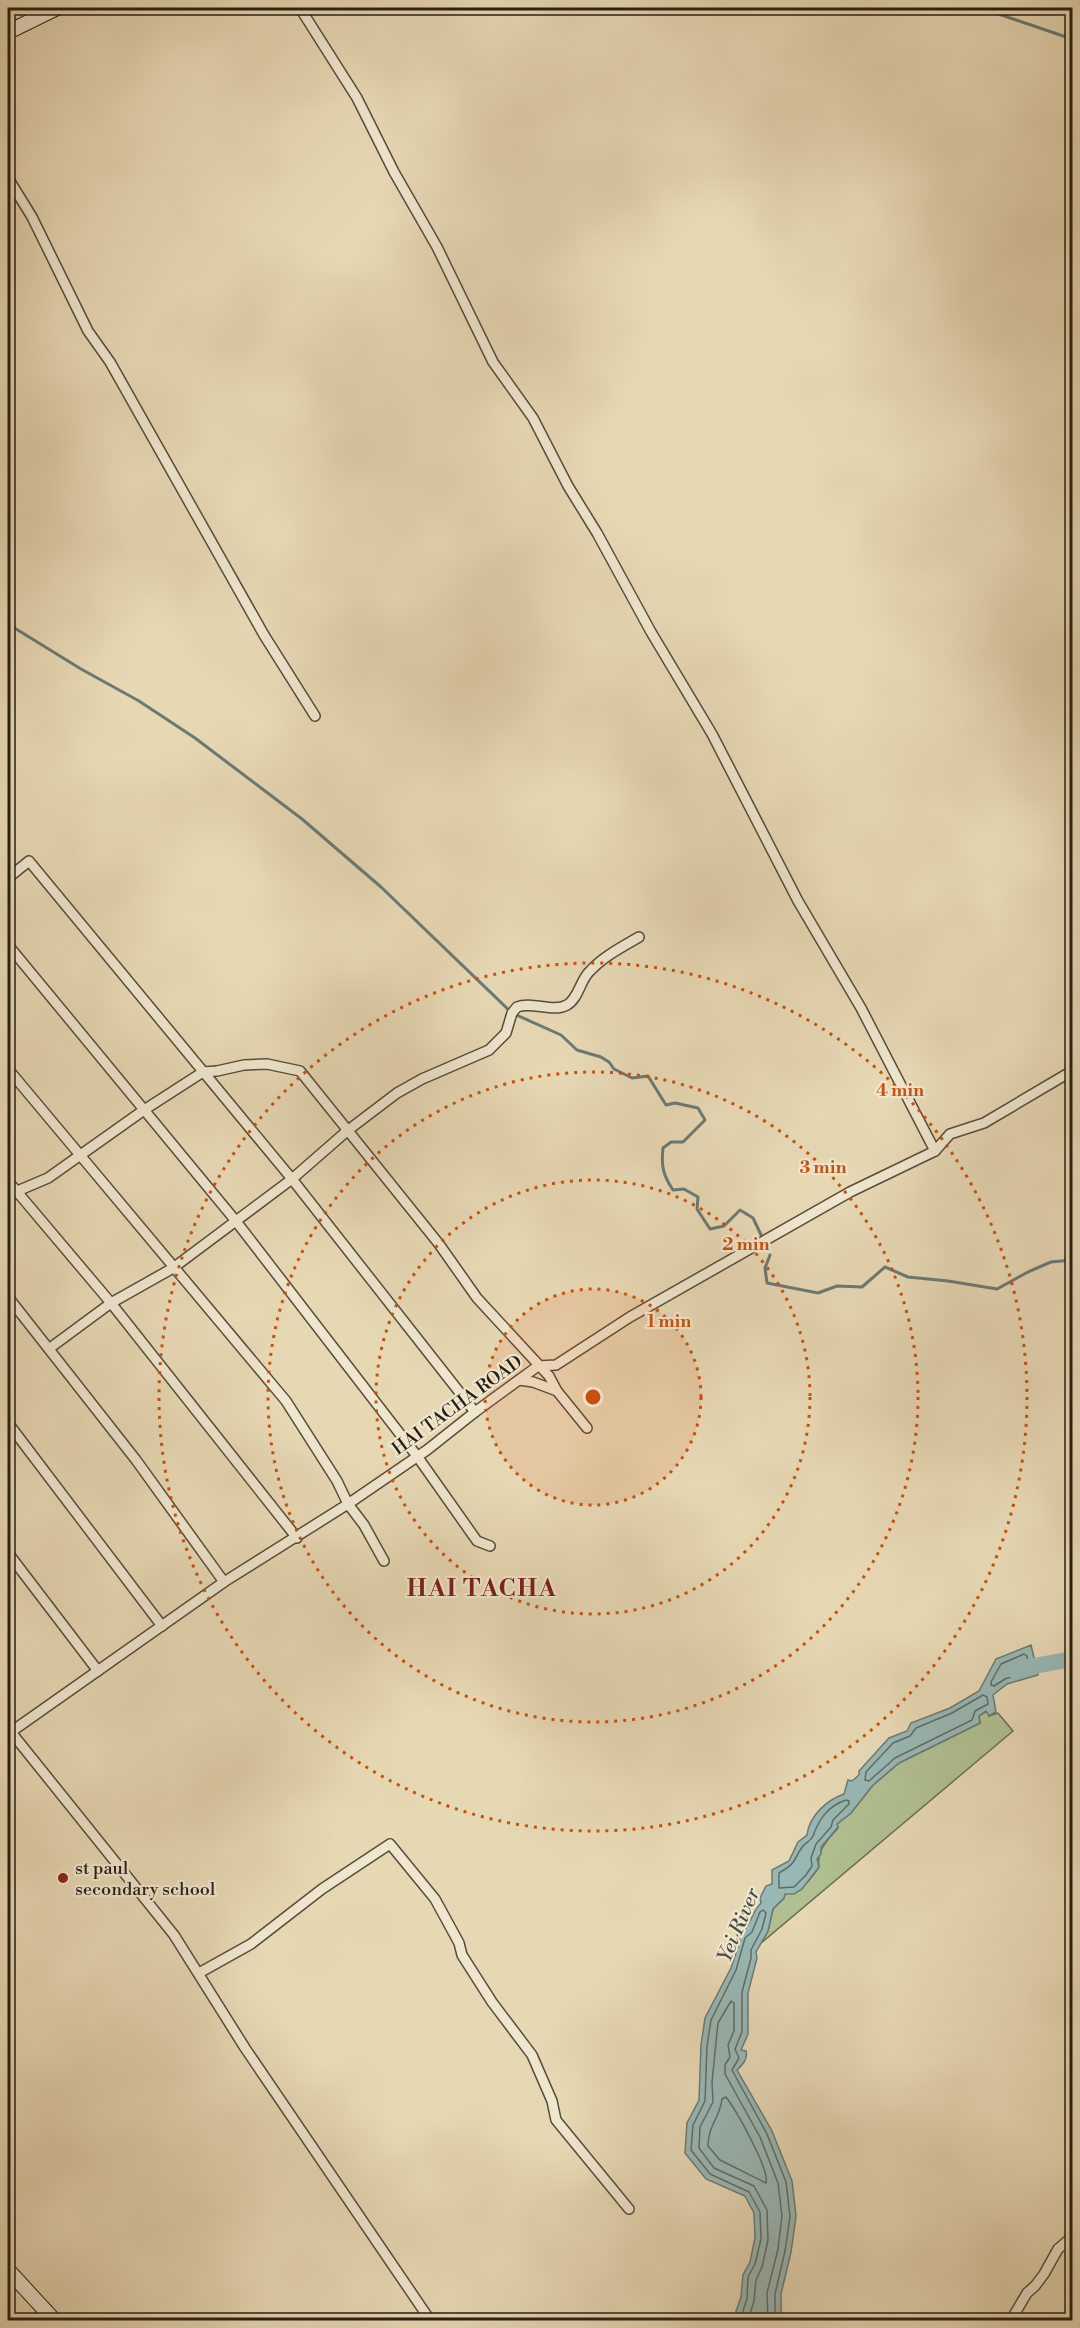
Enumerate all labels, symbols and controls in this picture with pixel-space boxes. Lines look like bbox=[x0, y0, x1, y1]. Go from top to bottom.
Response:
text: 4 min bbox=[876, 1079, 924, 1102]
text: 3 min bbox=[800, 1156, 846, 1179]
text: 2 min bbox=[722, 1233, 770, 1256]
text: 1 min bbox=[647, 1310, 691, 1333]
street label: HAI TACHA ROAD bbox=[388, 1350, 527, 1460]
centre of rings bbox=[583, 1387, 603, 1407]
district label: HAI TACHA bbox=[407, 1574, 557, 1604]
place label: st paul secondary school bbox=[75, 1857, 216, 1901]
marker: st paul secondary school bbox=[56, 1871, 70, 1885]
water label: Yei River bbox=[713, 1884, 766, 1966]

